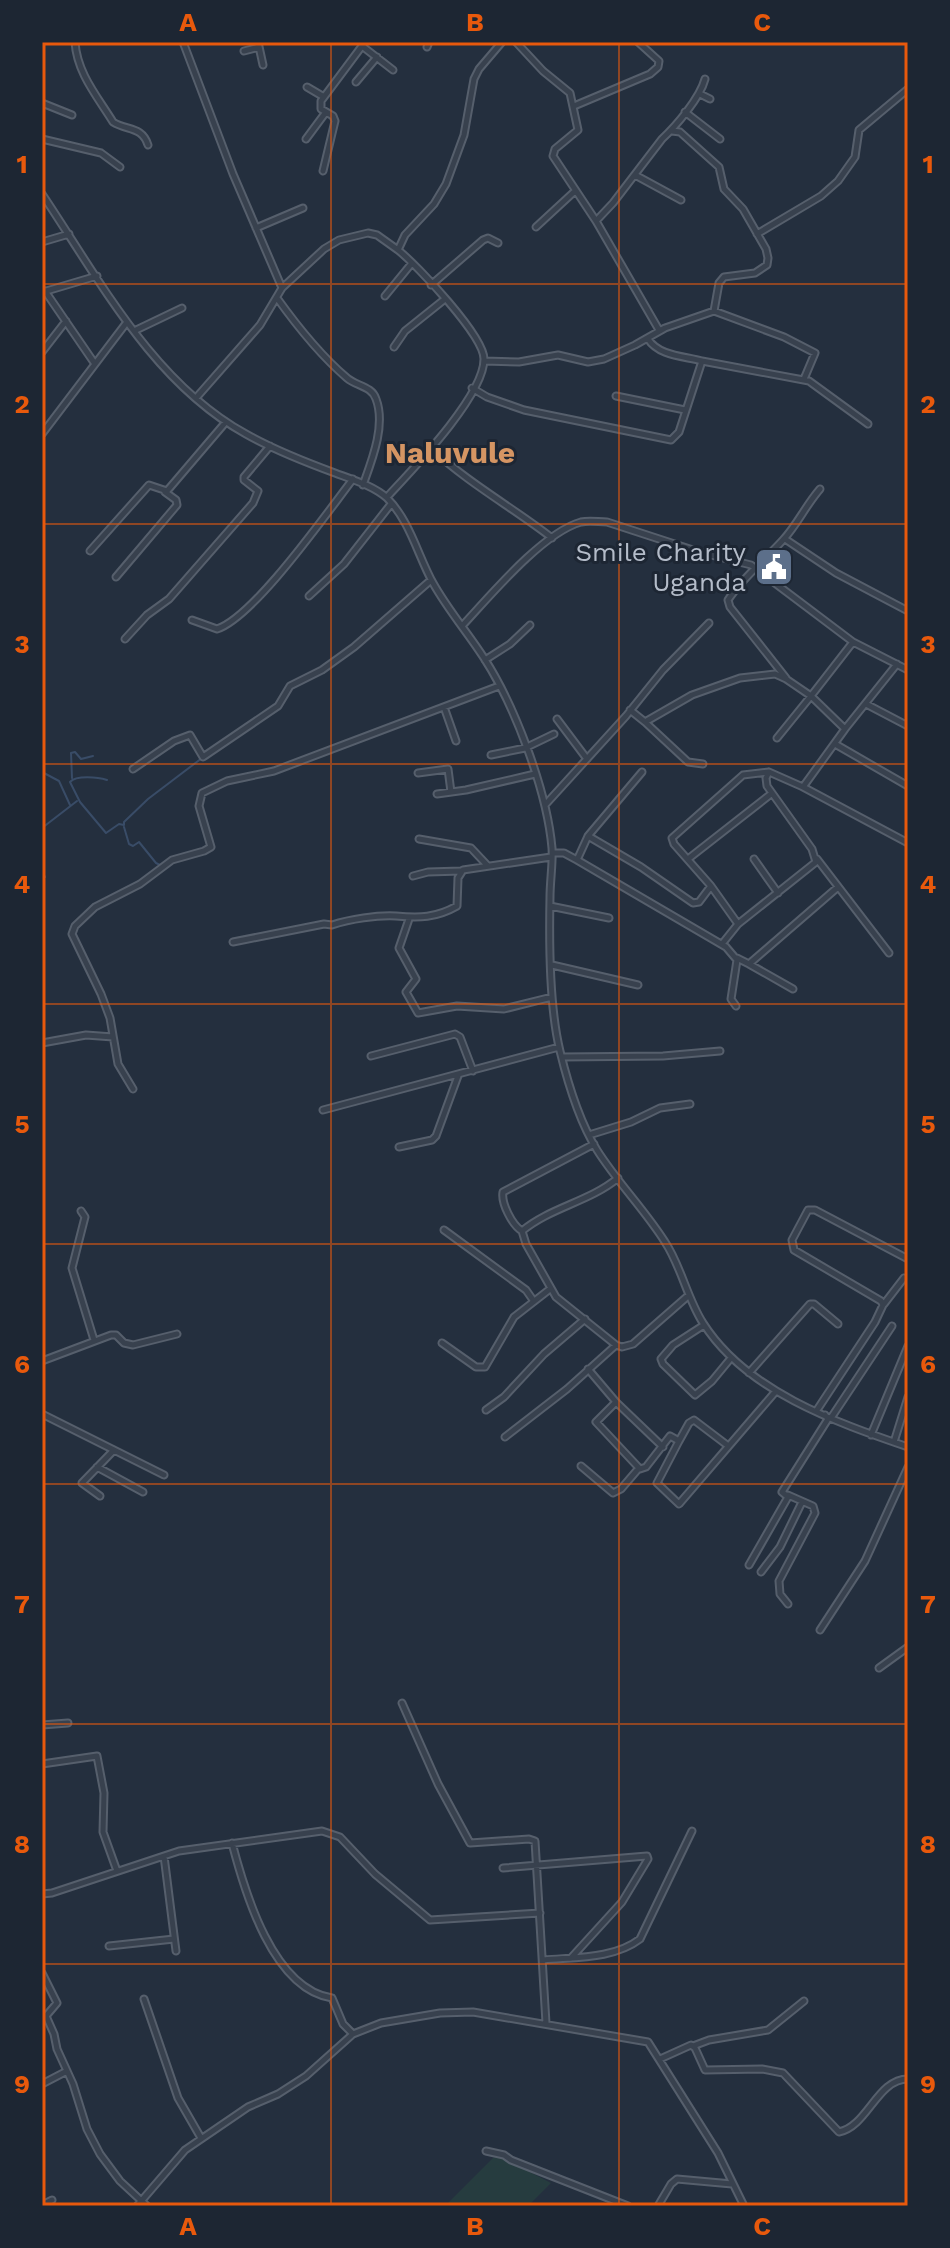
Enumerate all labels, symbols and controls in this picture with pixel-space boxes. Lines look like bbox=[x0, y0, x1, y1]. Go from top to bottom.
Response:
text: A bbox=[179, 7, 197, 37]
text: B bbox=[466, 7, 484, 37]
text: C bbox=[753, 7, 771, 37]
text: 1 bbox=[16, 149, 28, 179]
text: 1 bbox=[922, 149, 934, 179]
text: 2 bbox=[14, 389, 30, 419]
text: 2 bbox=[920, 389, 936, 419]
district label: Naluvule bbox=[385, 435, 515, 470]
place label: Smile Charity Uganda bbox=[575, 537, 747, 597]
public building icon: Smile Charity Uganda bbox=[753, 546, 795, 588]
text: 3 bbox=[14, 629, 30, 659]
text: 3 bbox=[920, 629, 936, 659]
text: 4 bbox=[14, 869, 31, 899]
text: 4 bbox=[920, 869, 937, 899]
text: 5 bbox=[14, 1109, 30, 1139]
text: 5 bbox=[920, 1109, 936, 1139]
text: 6 bbox=[14, 1349, 30, 1379]
text: 6 bbox=[920, 1349, 936, 1379]
text: 7 bbox=[14, 1589, 30, 1619]
text: 7 bbox=[920, 1589, 936, 1619]
text: 8 bbox=[14, 1829, 30, 1859]
text: 8 bbox=[920, 1829, 936, 1859]
text: 9 bbox=[14, 2069, 30, 2099]
text: 9 bbox=[920, 2069, 936, 2099]
text: A bbox=[179, 2211, 197, 2241]
text: B bbox=[466, 2211, 484, 2241]
text: C bbox=[753, 2211, 771, 2241]

